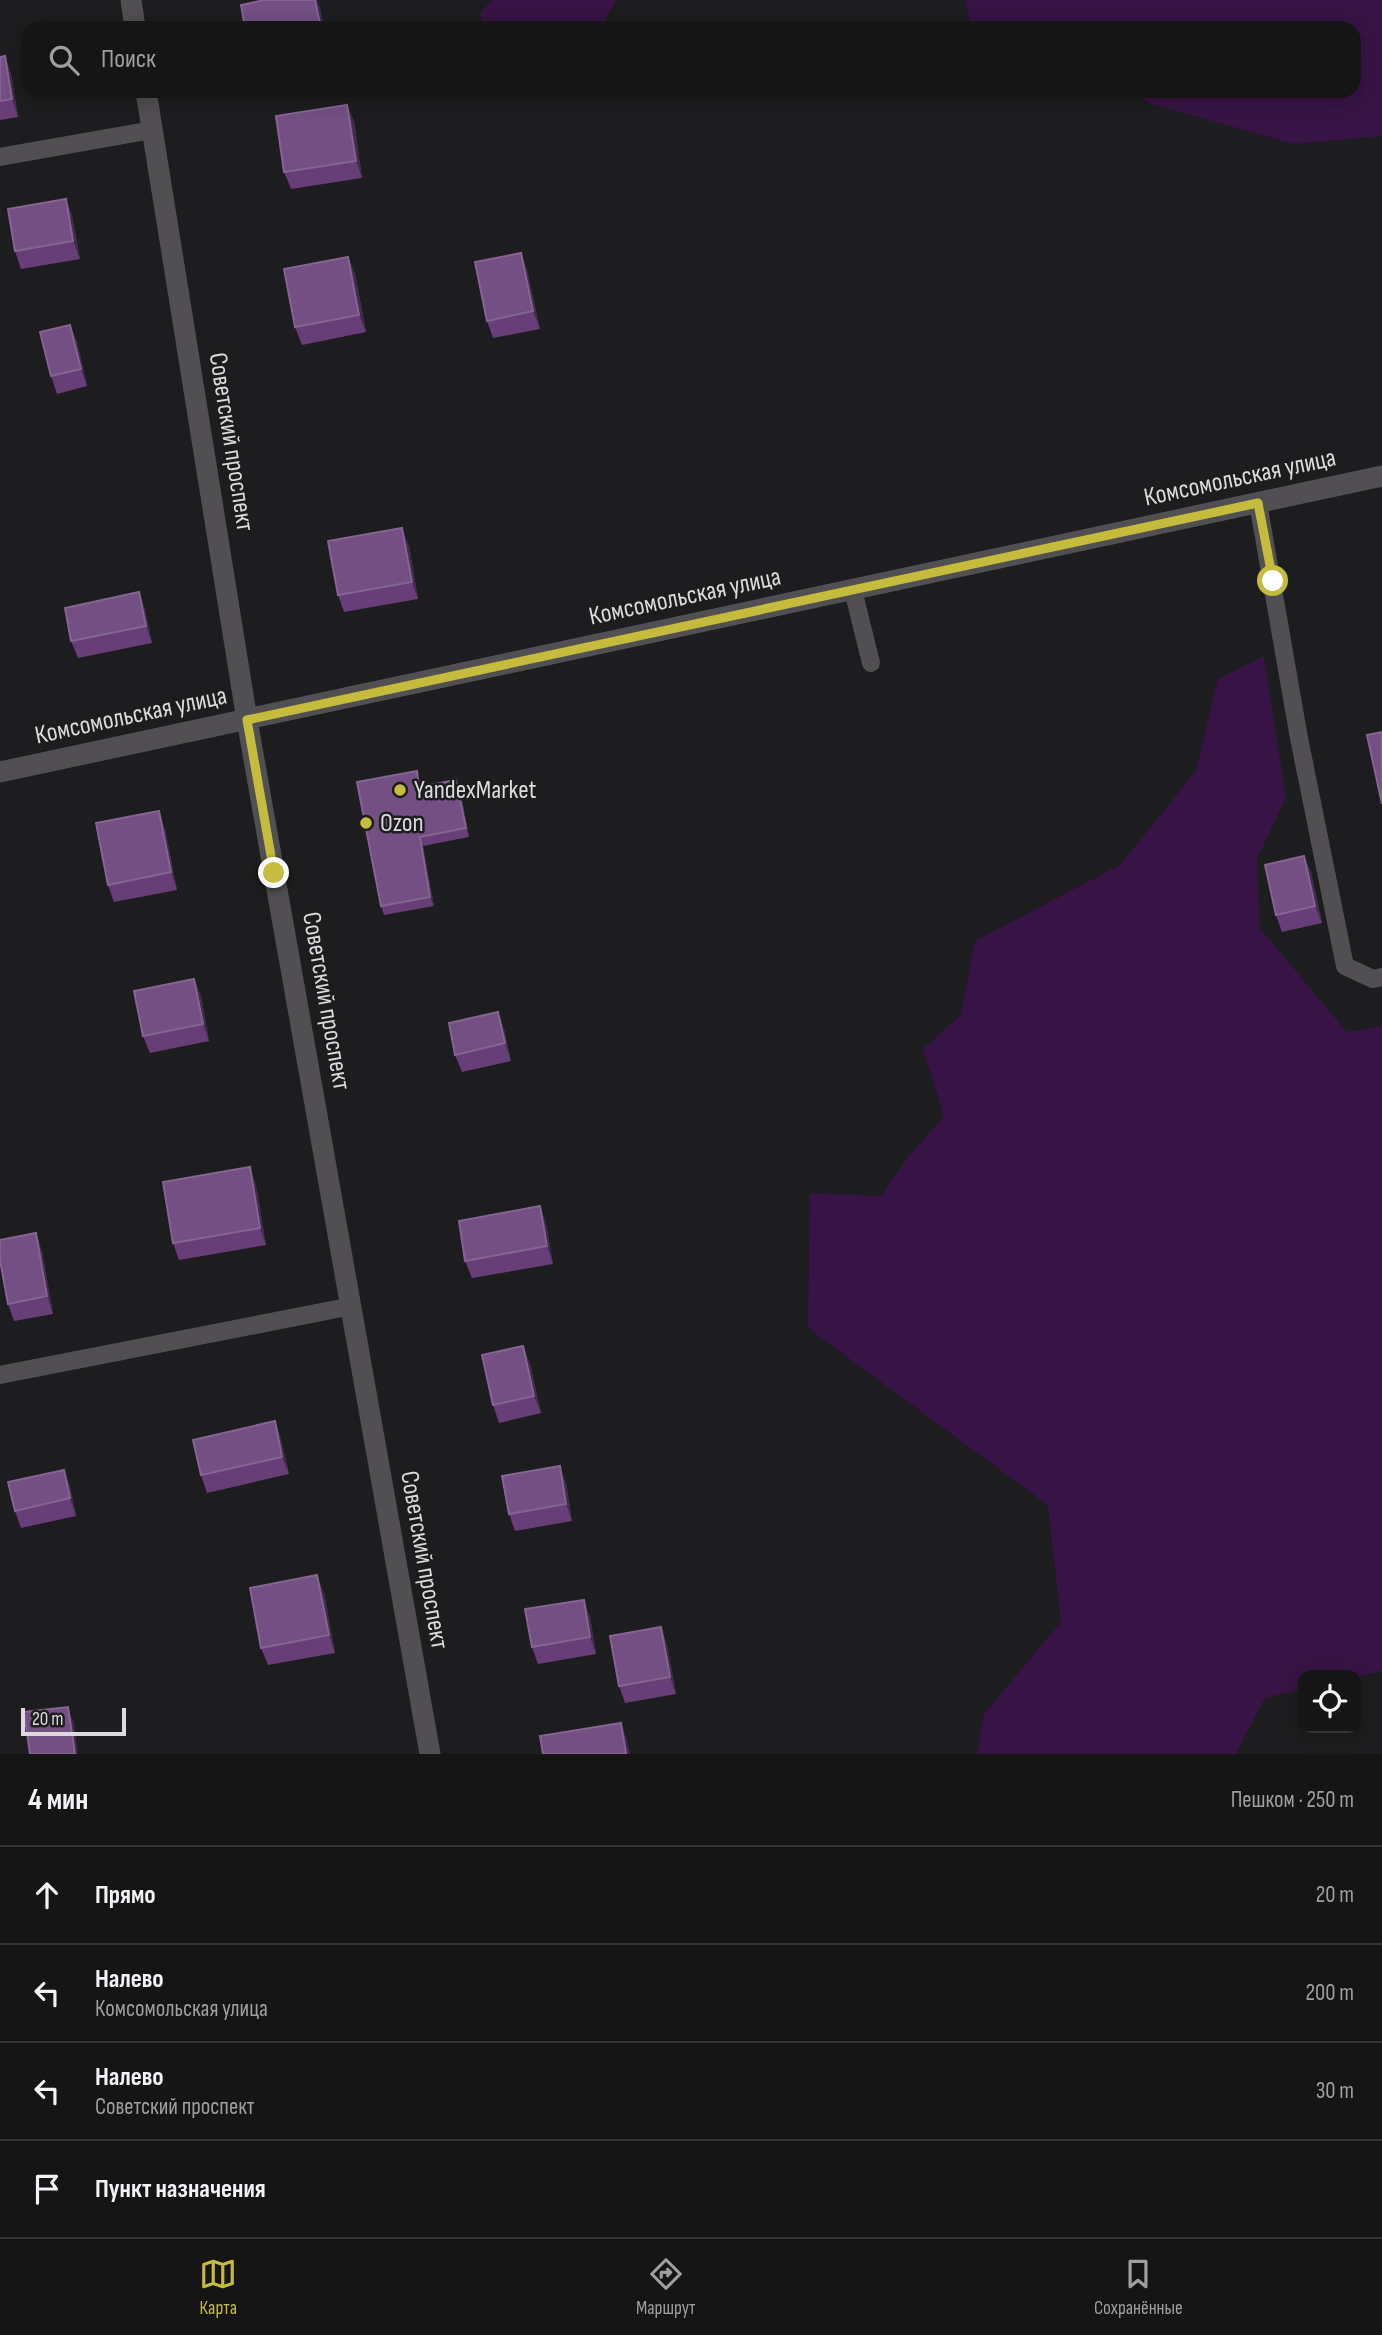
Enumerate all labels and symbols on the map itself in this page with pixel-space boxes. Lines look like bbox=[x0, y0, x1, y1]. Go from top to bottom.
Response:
street label: Советский проспект bbox=[202, 350, 260, 534]
street label: Комсомольская улица bbox=[1141, 443, 1339, 513]
street label: Комсомольская улица bbox=[586, 562, 784, 632]
route start bbox=[1257, 565, 1288, 596]
street label: Комсомольская улица bbox=[32, 681, 230, 751]
place label: YandexMarket bbox=[414, 775, 537, 806]
marker: YandexMarket bbox=[392, 782, 408, 798]
place label: Ozon bbox=[380, 808, 424, 839]
marker: Ozon bbox=[358, 815, 374, 831]
route end bbox=[258, 857, 289, 888]
street label: Советский проспект bbox=[295, 909, 357, 1093]
street label: Советский проспект bbox=[393, 1468, 455, 1652]
scale bar bbox=[21, 1705, 126, 1737]

